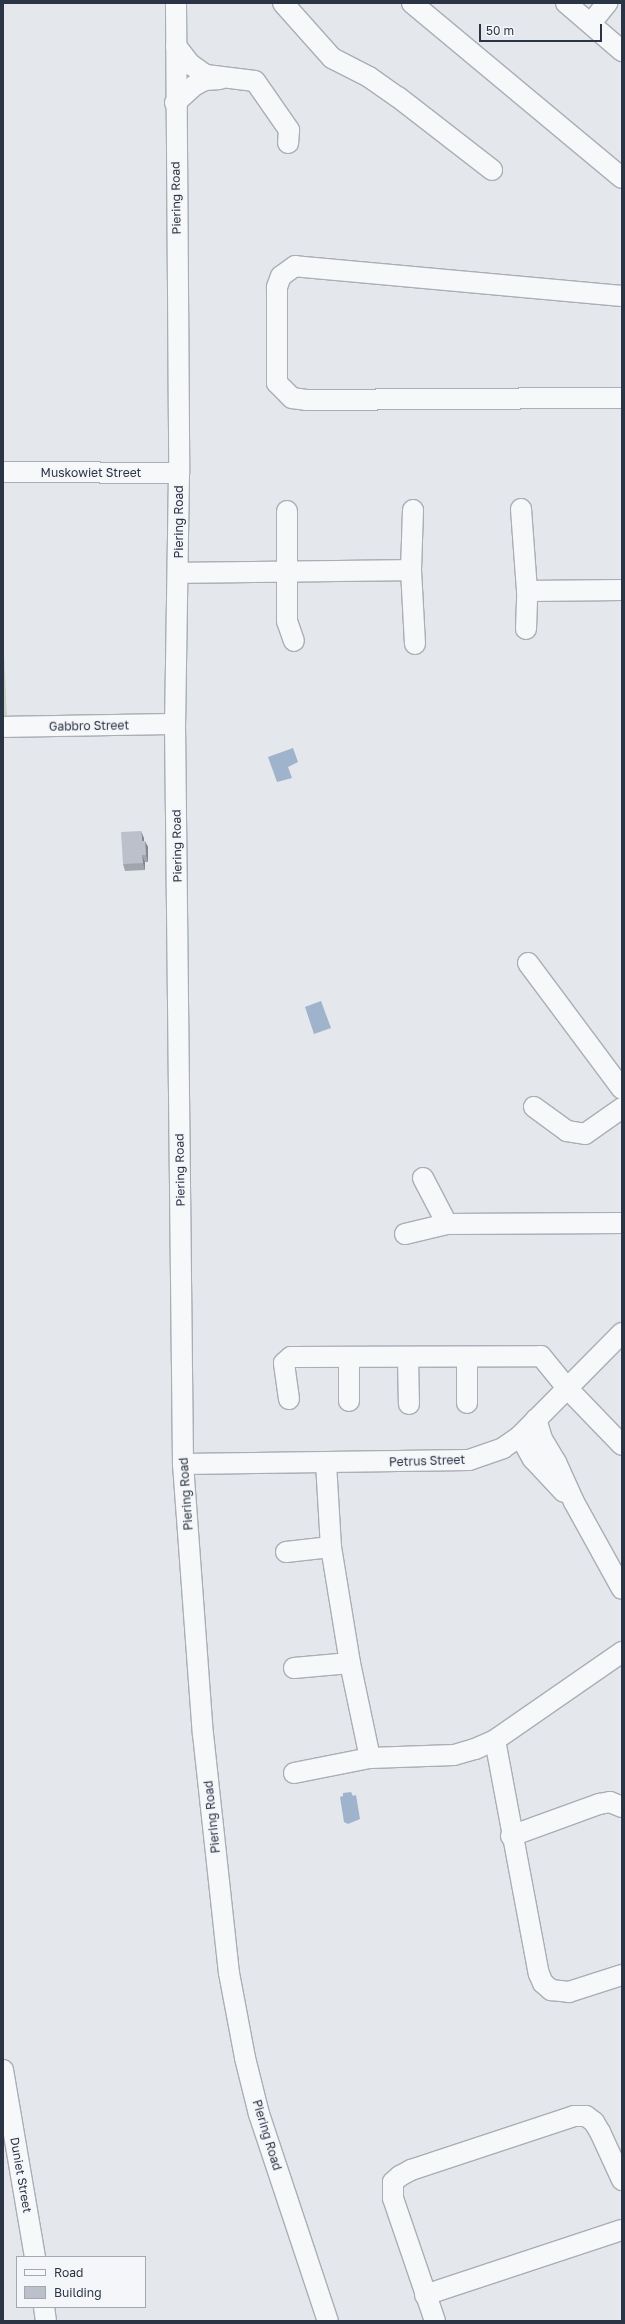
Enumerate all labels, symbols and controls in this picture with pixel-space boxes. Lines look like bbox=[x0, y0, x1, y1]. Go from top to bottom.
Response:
scale bar bbox=[481, 16, 604, 42]
text: 50 m bbox=[486, 23, 514, 38]
street label: Piering Road bbox=[168, 161, 184, 235]
street label: Muskowiet Street bbox=[41, 466, 141, 480]
street label: Piering Road bbox=[172, 485, 186, 559]
street label: Gabbro Street bbox=[49, 718, 129, 734]
street label: Piering Road bbox=[169, 809, 185, 883]
street label: Piering Road bbox=[172, 1133, 188, 1207]
street label: Petrus Street bbox=[389, 1452, 465, 1470]
street label: Piering Road bbox=[176, 1457, 196, 1531]
street label: Piering Road bbox=[201, 1780, 223, 1854]
street label: Piering Road bbox=[249, 2098, 285, 2172]
street label: Duniet Street bbox=[7, 2136, 35, 2214]
legend bbox=[16, 2256, 146, 2308]
text: Road bbox=[54, 2265, 83, 2280]
text: Building bbox=[54, 2285, 102, 2300]

